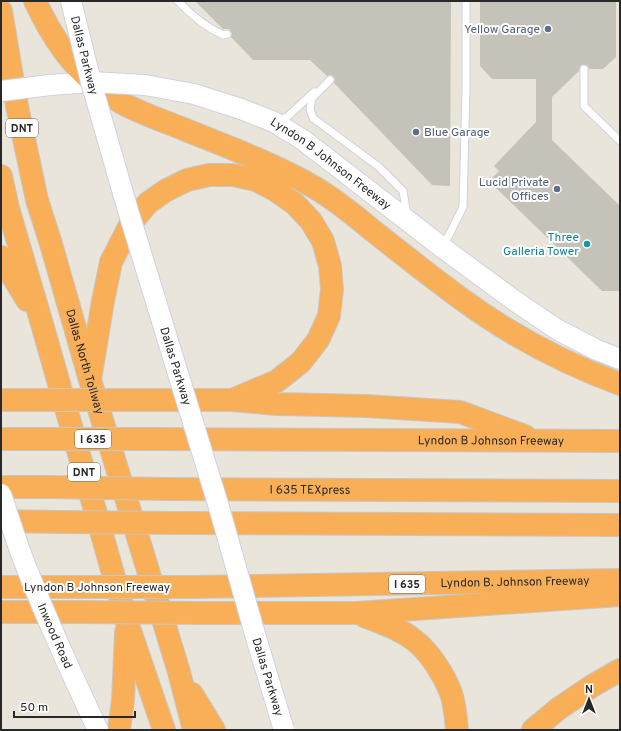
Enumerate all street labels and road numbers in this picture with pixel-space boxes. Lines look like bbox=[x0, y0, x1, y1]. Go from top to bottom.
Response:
street label: Dallas Parkway bbox=[66, 14, 101, 97]
street label: Lyndon B Johnson Freeway bbox=[267, 115, 394, 214]
road number: DNT bbox=[6, 119, 38, 137]
street label: Dallas North Tollway bbox=[61, 307, 107, 416]
street label: Dallas Parkway bbox=[155, 325, 194, 408]
road number: I 635 bbox=[75, 430, 111, 448]
street label: Lyndon B Johnson Freeway bbox=[418, 433, 564, 450]
road number: DNT bbox=[68, 463, 100, 481]
street label: I 635 TEXpress bbox=[270, 482, 350, 499]
street label: Lyndon B. Johnson Freeway bbox=[440, 574, 590, 592]
road number: I 635 bbox=[389, 575, 425, 593]
street label: Lyndon B Johnson Freeway bbox=[24, 580, 170, 596]
street label: Inwood Road bbox=[33, 601, 76, 672]
street label: Dallas Parkway bbox=[247, 636, 286, 718]

